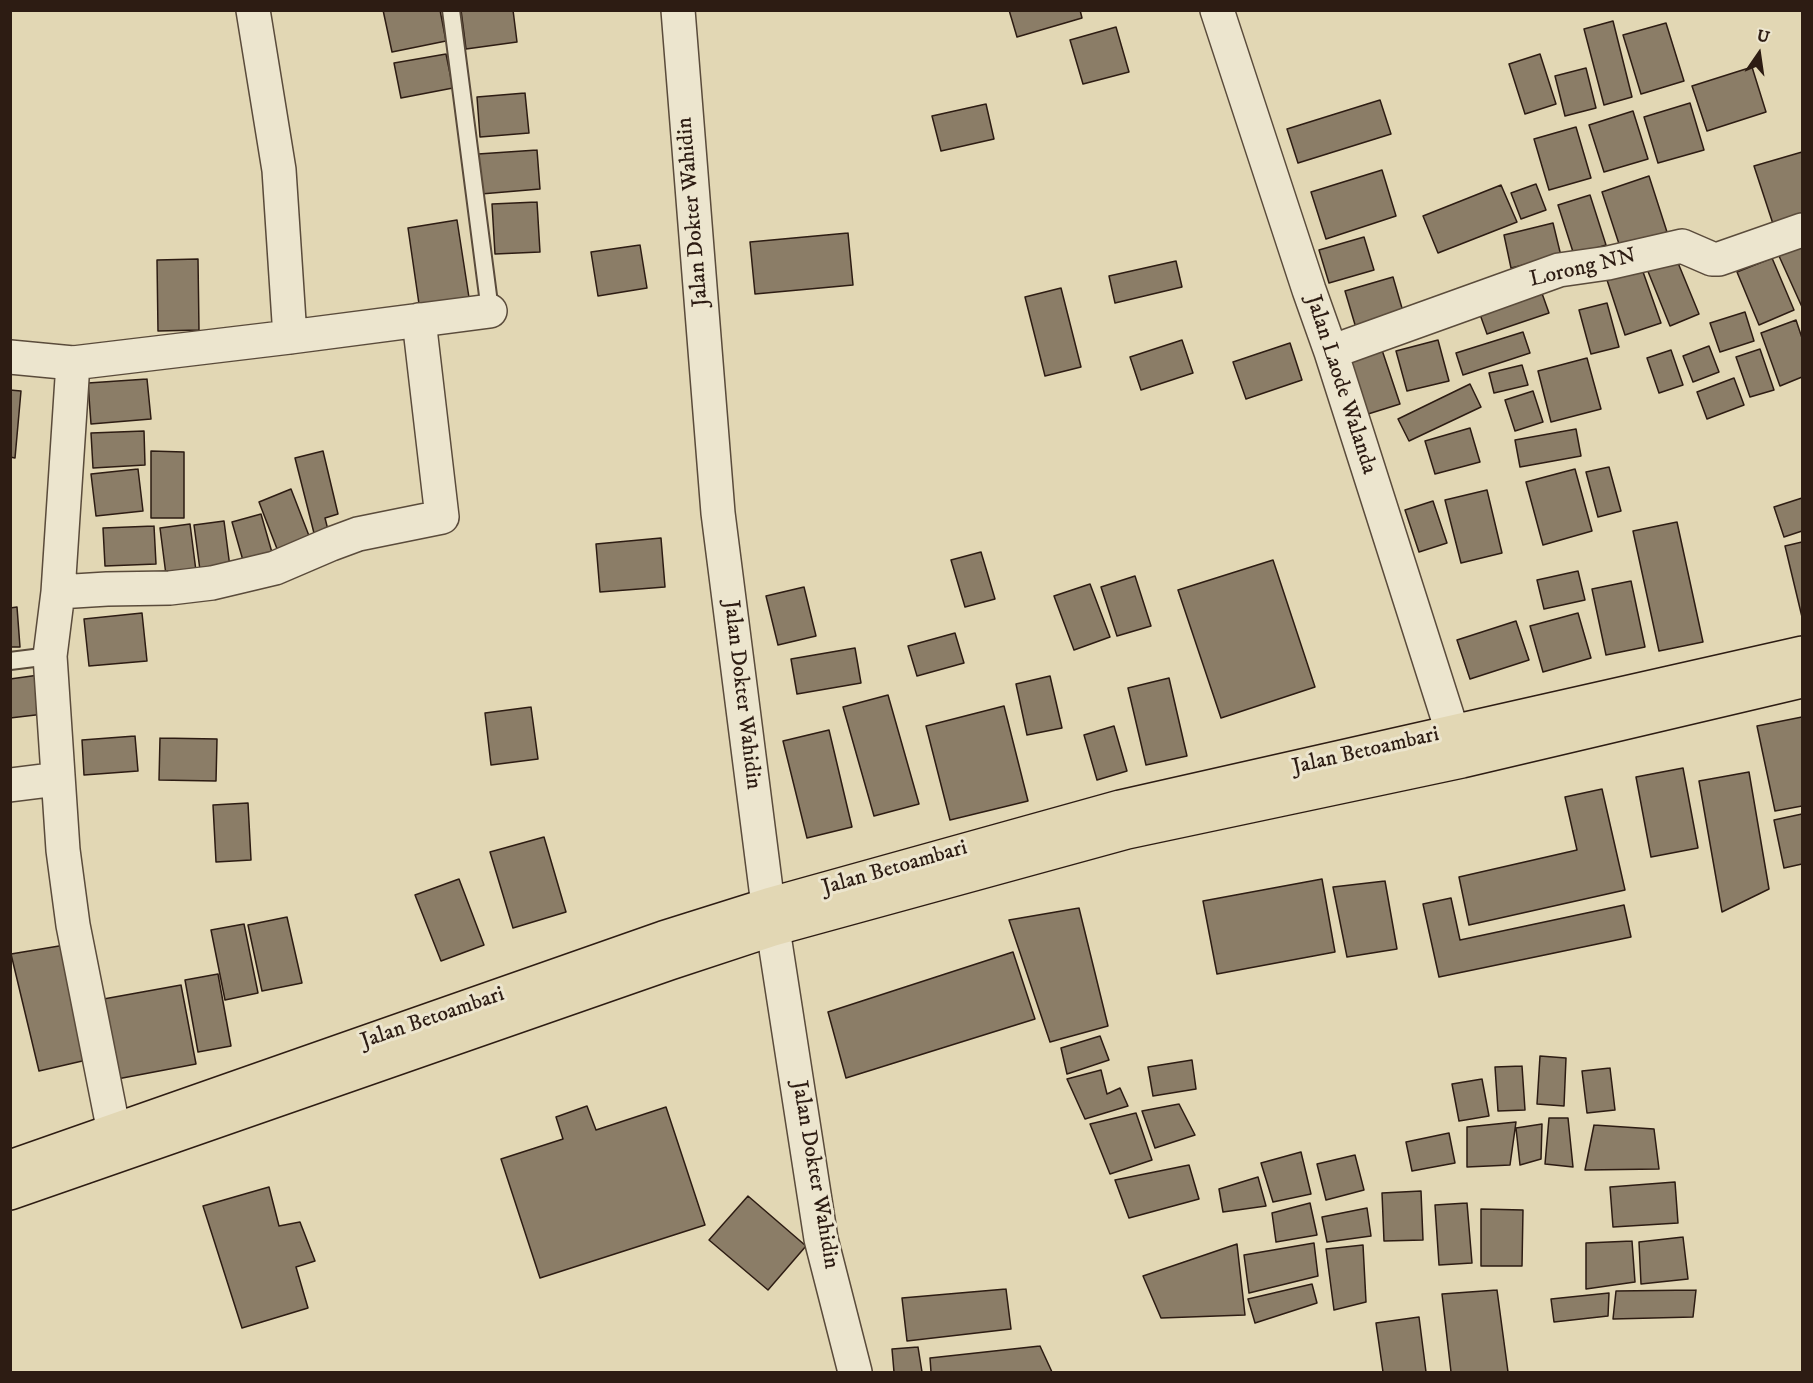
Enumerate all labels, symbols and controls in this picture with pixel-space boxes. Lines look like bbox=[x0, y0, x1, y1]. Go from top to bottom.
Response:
north arrow bbox=[1729, 24, 1789, 84]
text: U bbox=[1755, 25, 1771, 48]
street label: Jalan Dokter Wahidin bbox=[673, 116, 715, 308]
street label: Lorong NN bbox=[1527, 244, 1639, 294]
street label: Jalan Laode Walanda bbox=[1299, 292, 1381, 478]
street label: Jalan Dokter Wahidin bbox=[716, 599, 766, 791]
street label: Jalan Betoambari bbox=[1290, 722, 1442, 782]
street label: Jalan Betoambari bbox=[819, 836, 971, 902]
street label: Jalan Betoambari bbox=[358, 982, 508, 1056]
street label: Jalan Dokter Wahidin bbox=[784, 1079, 844, 1271]

